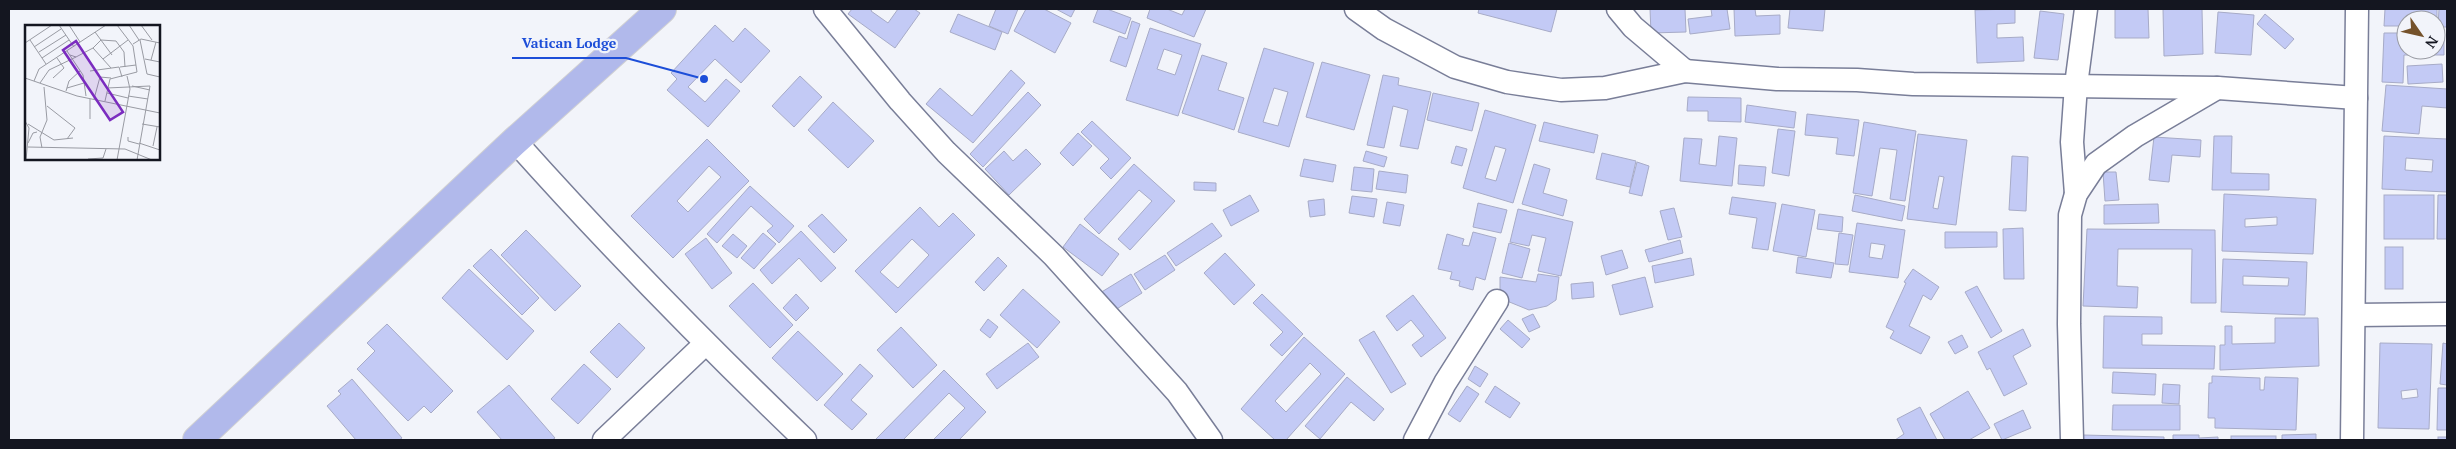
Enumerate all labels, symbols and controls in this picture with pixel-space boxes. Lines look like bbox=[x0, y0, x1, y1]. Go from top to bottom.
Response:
north arrow bbox=[2396, 10, 2446, 60]
inset map bbox=[25, 25, 160, 160]
callout: Vatican Lodge bbox=[512, 29, 626, 58]
text: Vatican Lodge bbox=[522, 33, 617, 52]
text: N bbox=[2421, 33, 2443, 53]

